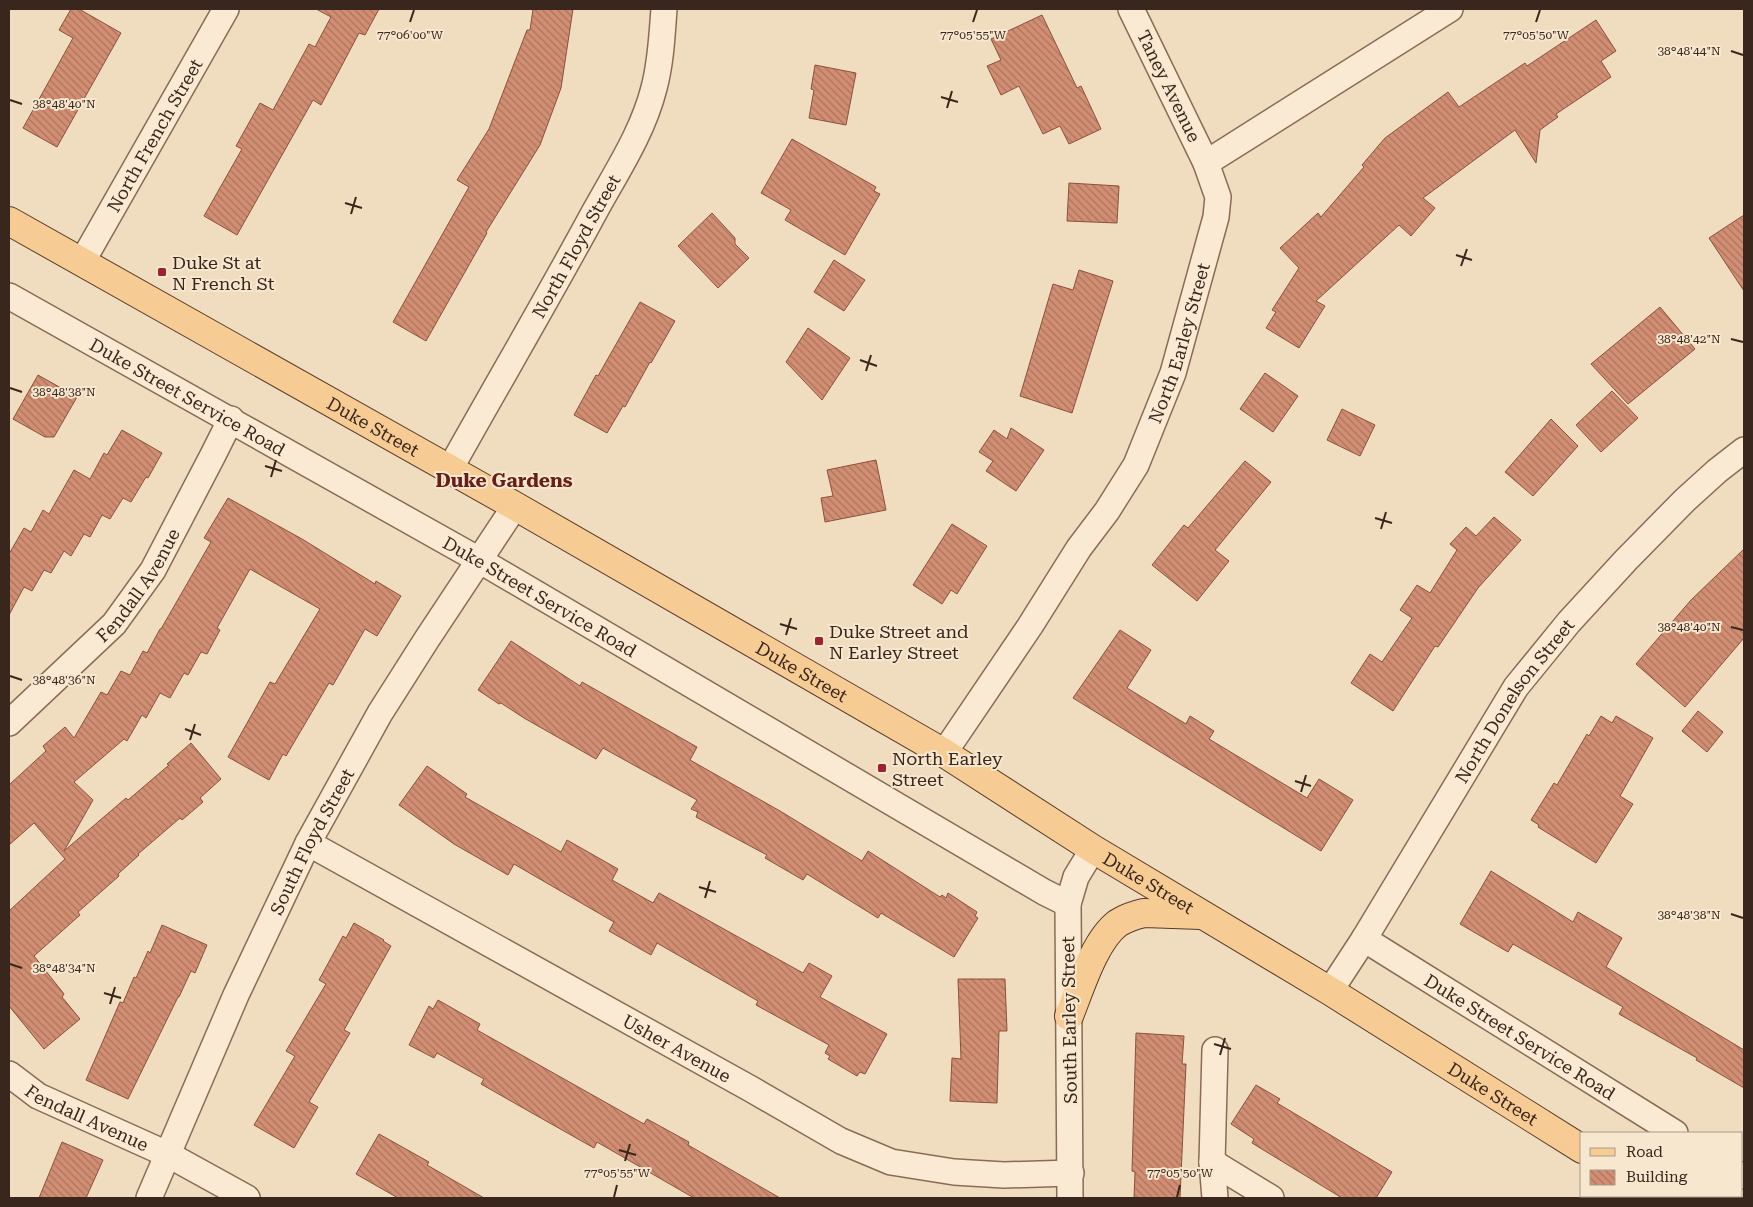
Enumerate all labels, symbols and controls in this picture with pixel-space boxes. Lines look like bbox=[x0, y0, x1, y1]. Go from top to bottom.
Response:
street label: Taney Avenue bbox=[1133, 27, 1205, 145]
text: 77°06'00"W bbox=[377, 28, 444, 42]
text: 77°05'55"W bbox=[940, 28, 1007, 42]
text: 77°05'50"W bbox=[1503, 28, 1570, 42]
text: 38°48'44"N bbox=[1657, 44, 1721, 58]
street label: North French Street bbox=[102, 54, 206, 216]
text: 38°48'40"N bbox=[32, 97, 96, 111]
street label: North Floyd Street bbox=[527, 170, 624, 321]
place label: Duke St at N French St bbox=[172, 252, 275, 294]
street label: North Earley Street bbox=[1144, 260, 1213, 426]
marker: Duke St at N French St bbox=[156, 266, 168, 278]
text: 38°48'42"N bbox=[1657, 332, 1721, 346]
street label: Duke Street Service Road bbox=[86, 333, 290, 460]
text: 38°48'38"N bbox=[32, 385, 96, 399]
street label: Duke Street bbox=[324, 392, 423, 460]
district label: Duke Gardens bbox=[435, 469, 573, 492]
street label: Fendall Avenue bbox=[92, 525, 183, 646]
street label: Duke Street Service Road bbox=[439, 532, 641, 661]
street label: North Donelson Street bbox=[1450, 614, 1578, 787]
text: 38°48'40"N bbox=[1657, 620, 1721, 634]
place label: Duke Street and N Earley Street bbox=[829, 621, 969, 663]
marker: Duke Street and N Earley Street bbox=[813, 635, 825, 647]
street label: Duke Street bbox=[753, 637, 852, 706]
text: 38°48'36"N bbox=[32, 673, 96, 687]
place label: North Earley Street bbox=[892, 748, 1003, 790]
marker: North Earley Street bbox=[876, 762, 888, 774]
street label: South Floyd Street bbox=[265, 764, 358, 918]
street label: Duke Street bbox=[1100, 847, 1198, 918]
text: 38°48'38"N bbox=[1657, 908, 1721, 922]
street label: South Earley Street bbox=[1057, 936, 1081, 1104]
text: 38°48'34"N bbox=[32, 961, 96, 975]
street label: Duke Street Service Road bbox=[1421, 968, 1619, 1104]
street label: Usher Avenue bbox=[619, 1009, 735, 1086]
street label: Duke Street bbox=[1445, 1058, 1543, 1130]
street label: Fendall Avenue bbox=[21, 1080, 152, 1155]
legend bbox=[1580, 1132, 1743, 1197]
text: Road bbox=[1626, 1143, 1663, 1161]
text: 77°05'55"W bbox=[584, 1166, 651, 1180]
text: 77°05'50"W bbox=[1147, 1166, 1214, 1180]
text: Building bbox=[1626, 1168, 1688, 1186]

